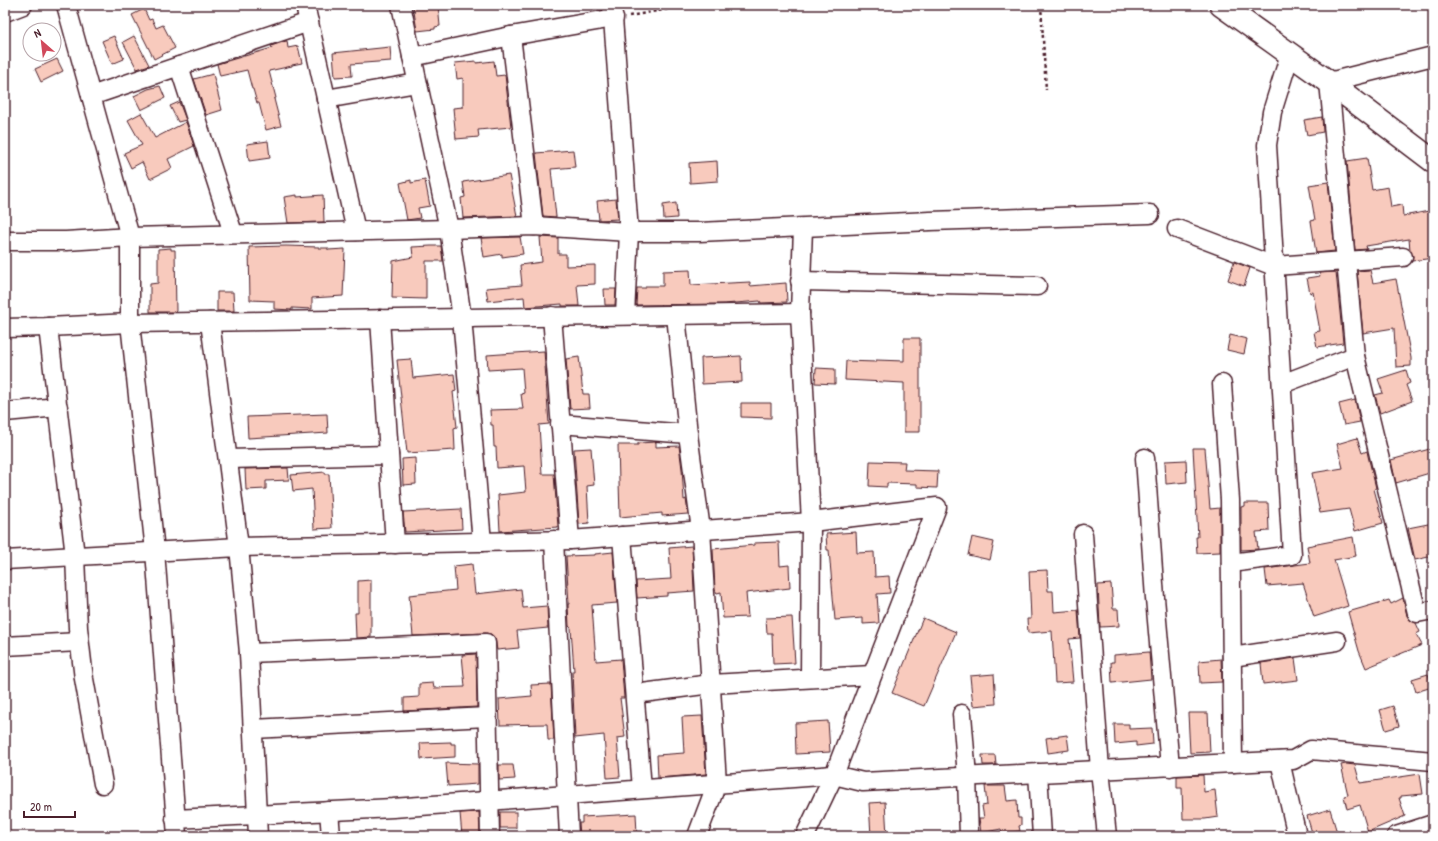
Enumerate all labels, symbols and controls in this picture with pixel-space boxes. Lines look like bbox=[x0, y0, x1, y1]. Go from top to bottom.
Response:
north arrow bbox=[22, 22, 62, 62]
text: N bbox=[31, 26, 43, 41]
scale bar bbox=[24, 793, 75, 819]
text: 20 m bbox=[30, 798, 52, 815]

